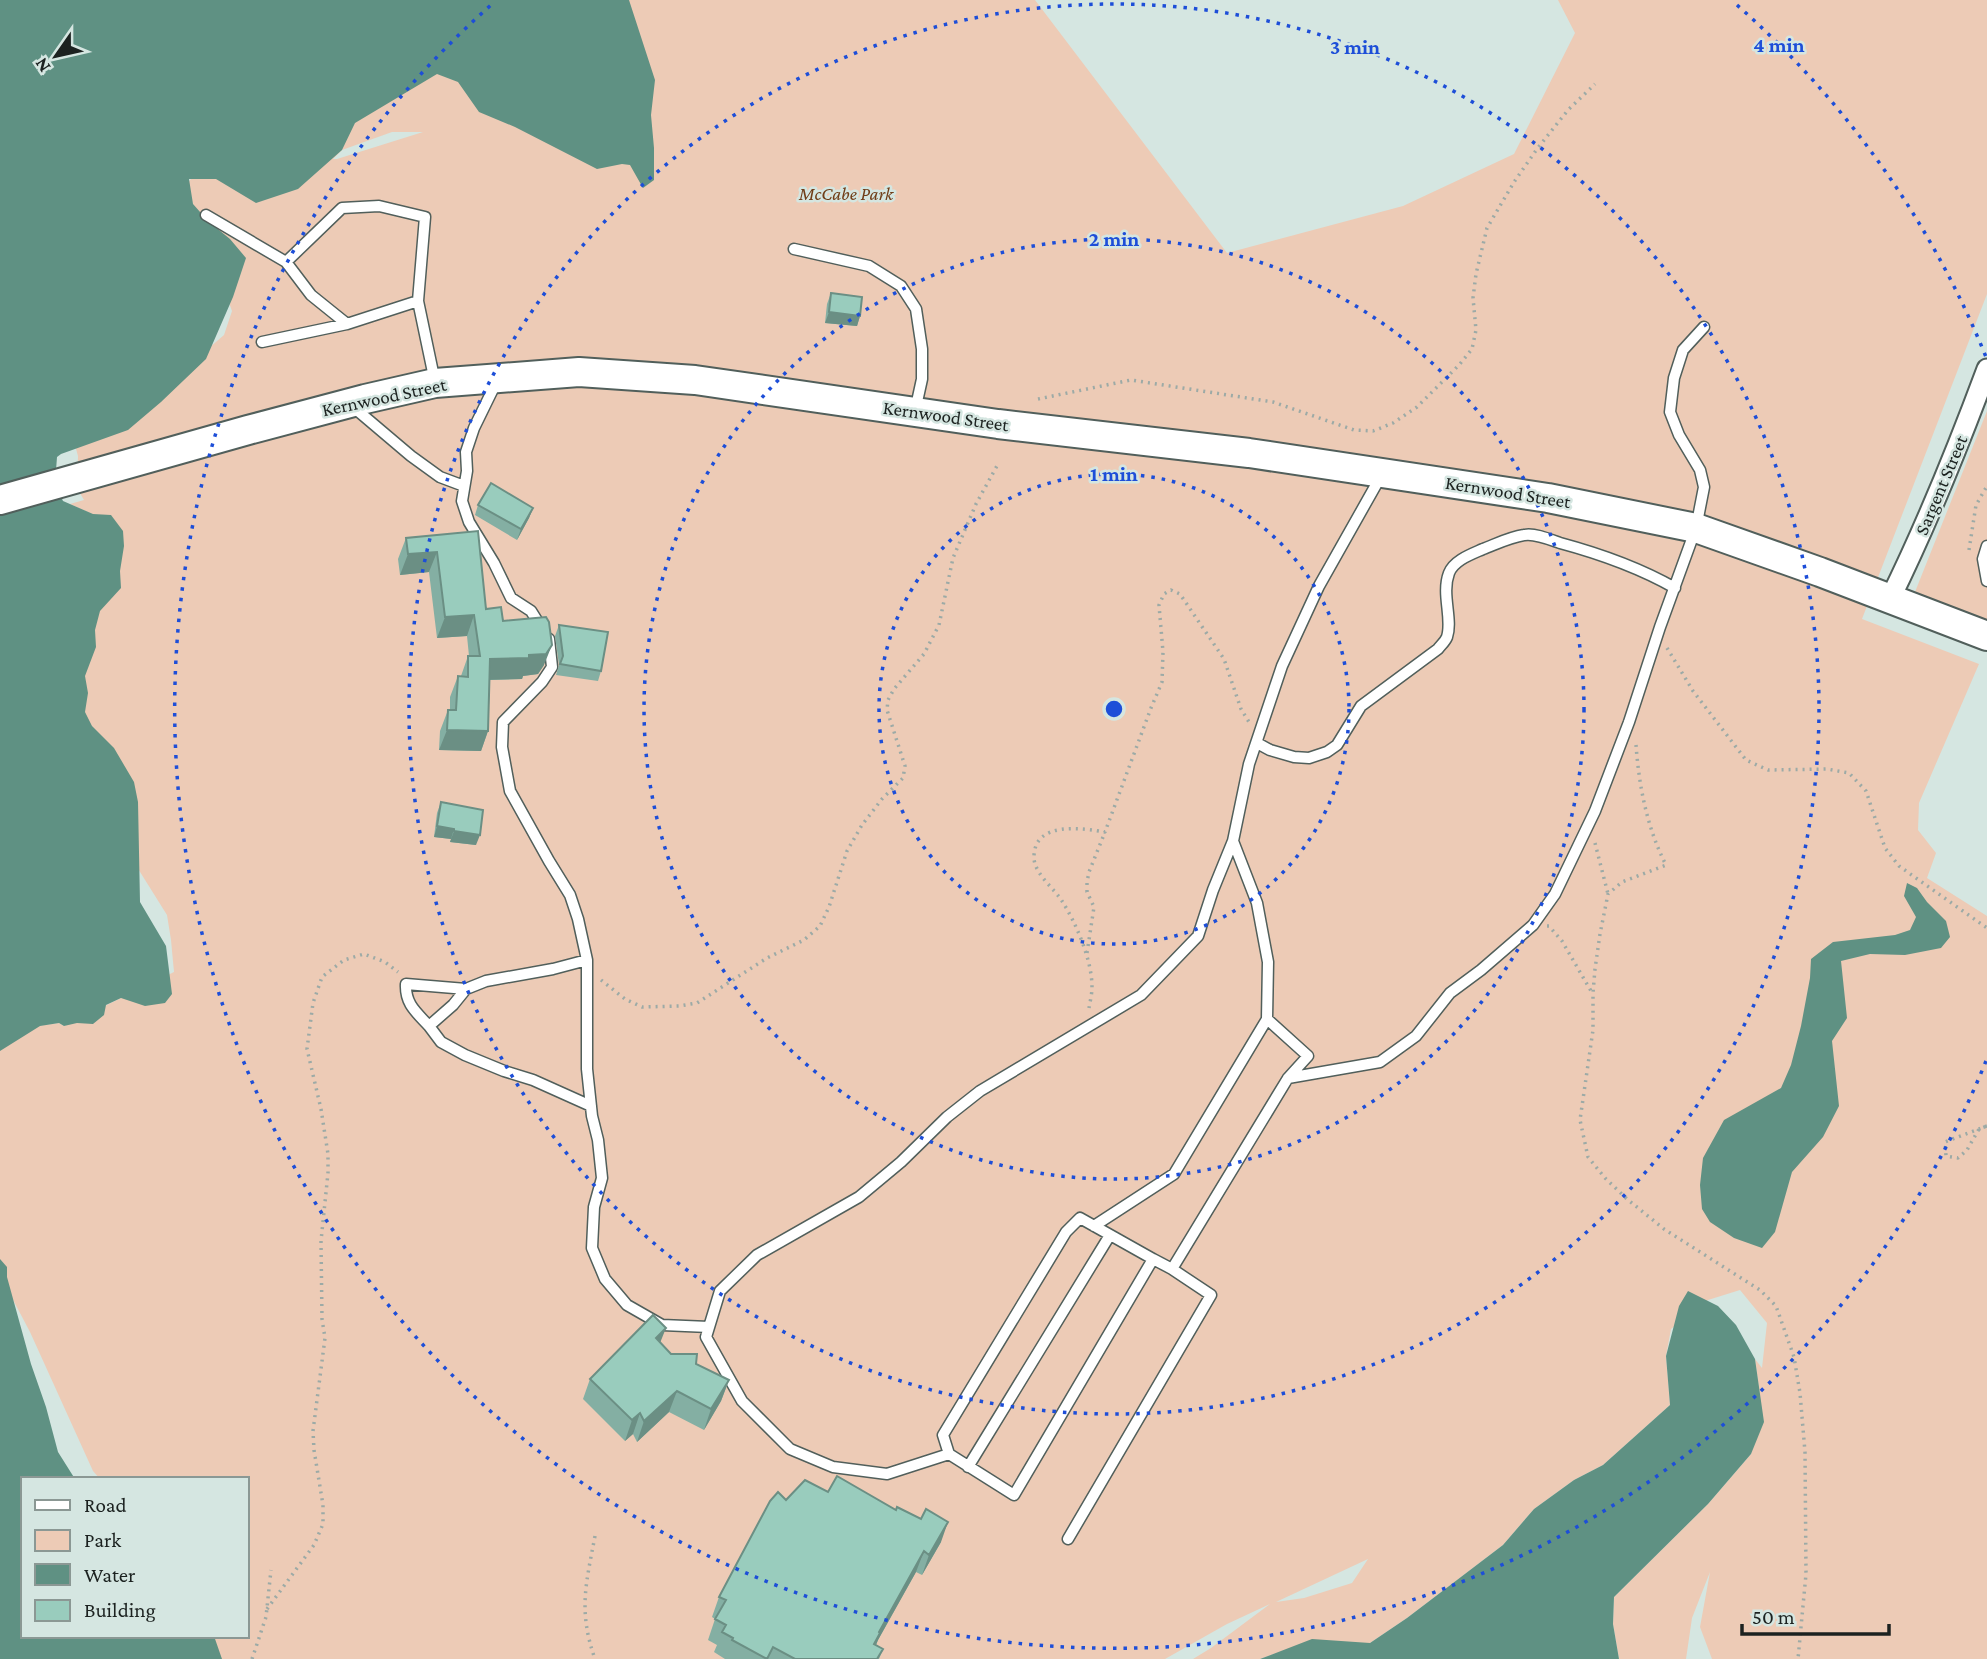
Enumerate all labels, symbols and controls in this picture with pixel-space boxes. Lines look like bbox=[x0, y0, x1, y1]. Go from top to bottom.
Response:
north arrow bbox=[21, 21, 91, 91]
text: 4 min bbox=[1753, 33, 1805, 57]
text: 3 min bbox=[1330, 35, 1380, 59]
text: N bbox=[30, 54, 55, 76]
park label: McCabe Park bbox=[798, 183, 894, 204]
text: 2 min bbox=[1089, 227, 1139, 251]
street label: Kernwood Street bbox=[320, 373, 449, 420]
street label: Kernwood Street bbox=[882, 397, 1011, 435]
street label: Sargent Street bbox=[1911, 431, 1972, 538]
text: 1 min bbox=[1090, 462, 1138, 486]
street label: Kernwood Street bbox=[1444, 472, 1573, 512]
centre of rings bbox=[1102, 697, 1126, 721]
legend bbox=[21, 1477, 248, 1638]
text: Road bbox=[84, 1493, 127, 1517]
text: Park bbox=[84, 1528, 121, 1552]
text: Water bbox=[84, 1563, 136, 1587]
scale bar bbox=[1742, 1592, 1889, 1636]
text: Building bbox=[84, 1598, 156, 1622]
text: 50 m bbox=[1752, 1605, 1795, 1629]

